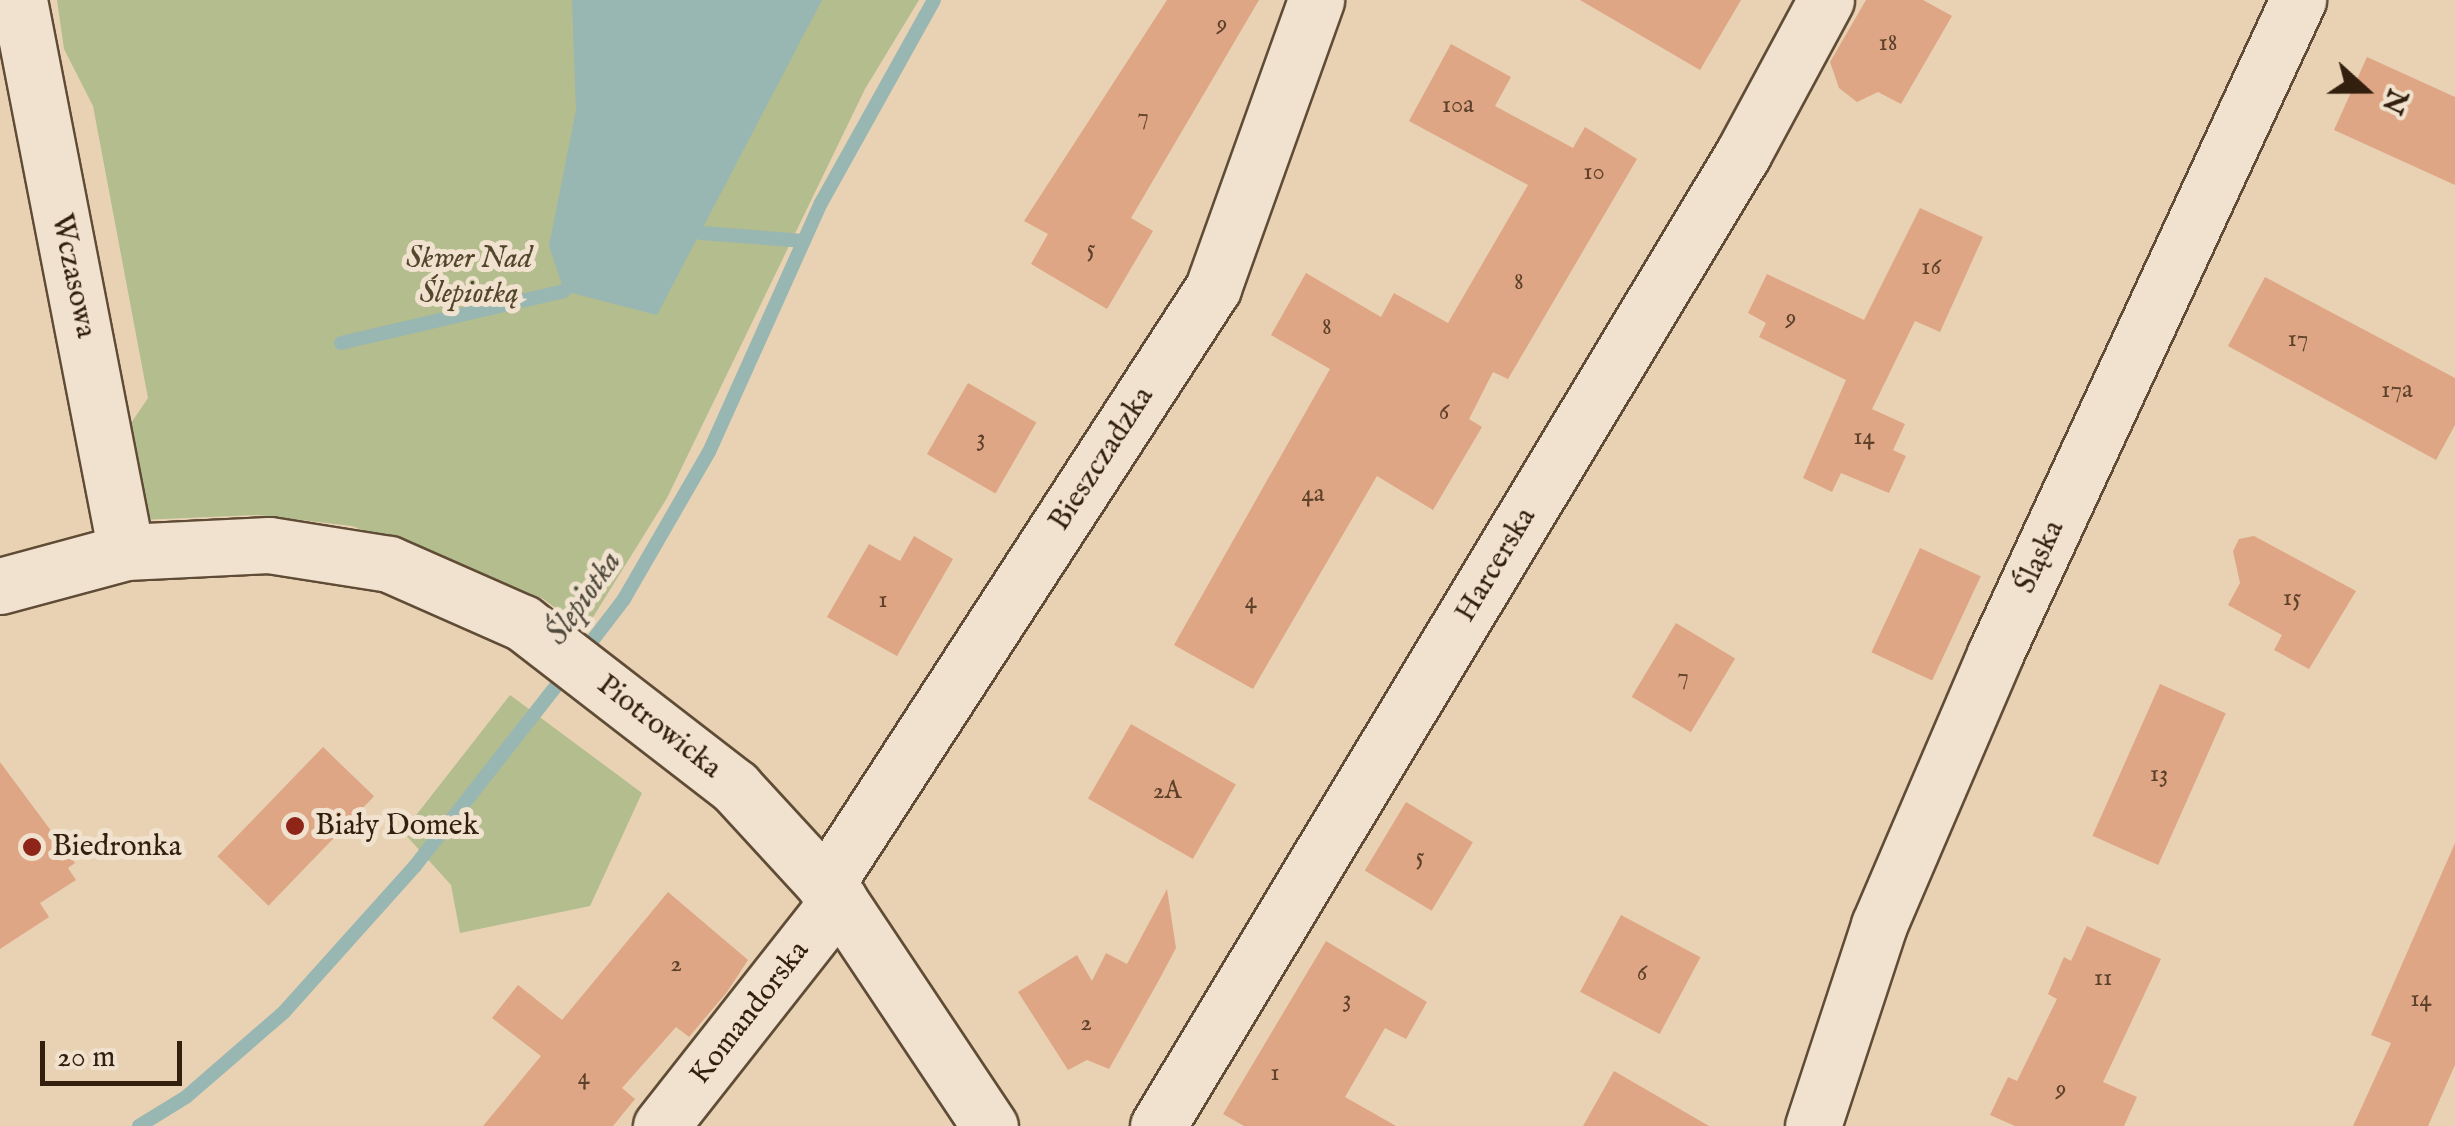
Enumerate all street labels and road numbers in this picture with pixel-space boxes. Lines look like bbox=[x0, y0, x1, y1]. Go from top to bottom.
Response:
street label: Wczasowa bbox=[42, 211, 104, 341]
street label: Bieszczadzka bbox=[1042, 380, 1162, 538]
street label: Harcerska bbox=[1448, 501, 1544, 629]
street label: Śląska bbox=[2008, 515, 2072, 599]
street label: Piotrowicka bbox=[590, 667, 728, 787]
street label: Komandorska bbox=[683, 934, 817, 1092]

